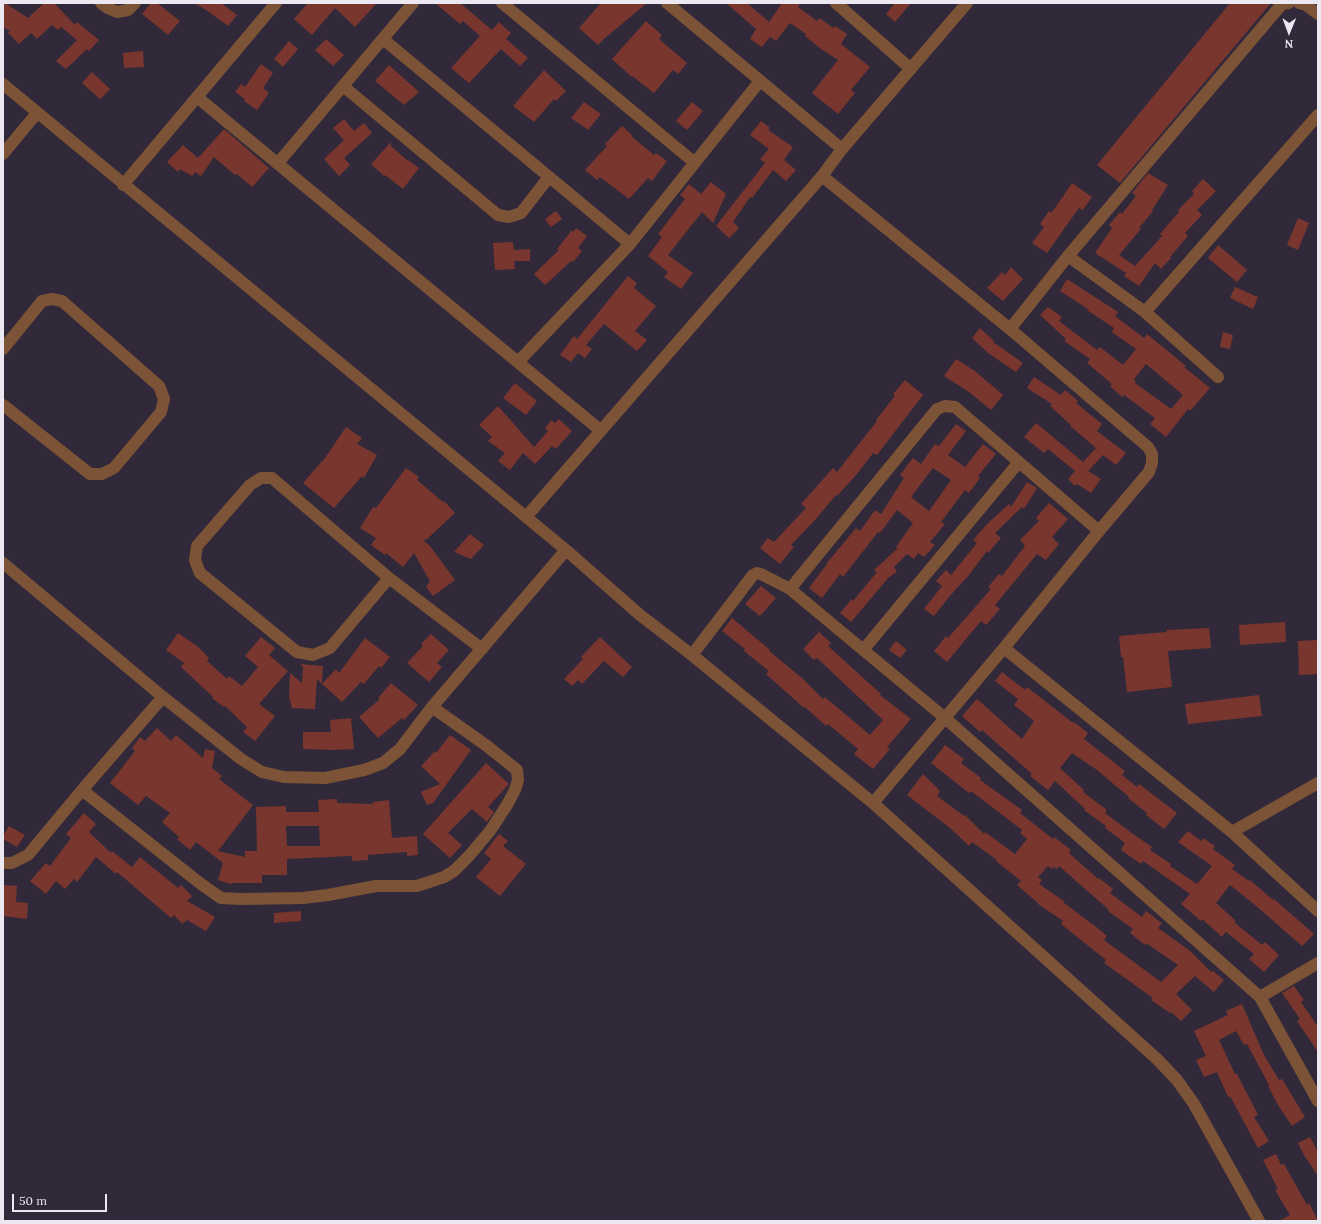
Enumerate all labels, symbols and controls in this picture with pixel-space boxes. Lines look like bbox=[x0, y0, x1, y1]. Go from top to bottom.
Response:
north arrow bbox=[1269, 12, 1309, 52]
text: N bbox=[1284, 37, 1293, 51]
scale bar bbox=[14, 1186, 109, 1212]
text: 50 m bbox=[19, 1193, 47, 1208]

